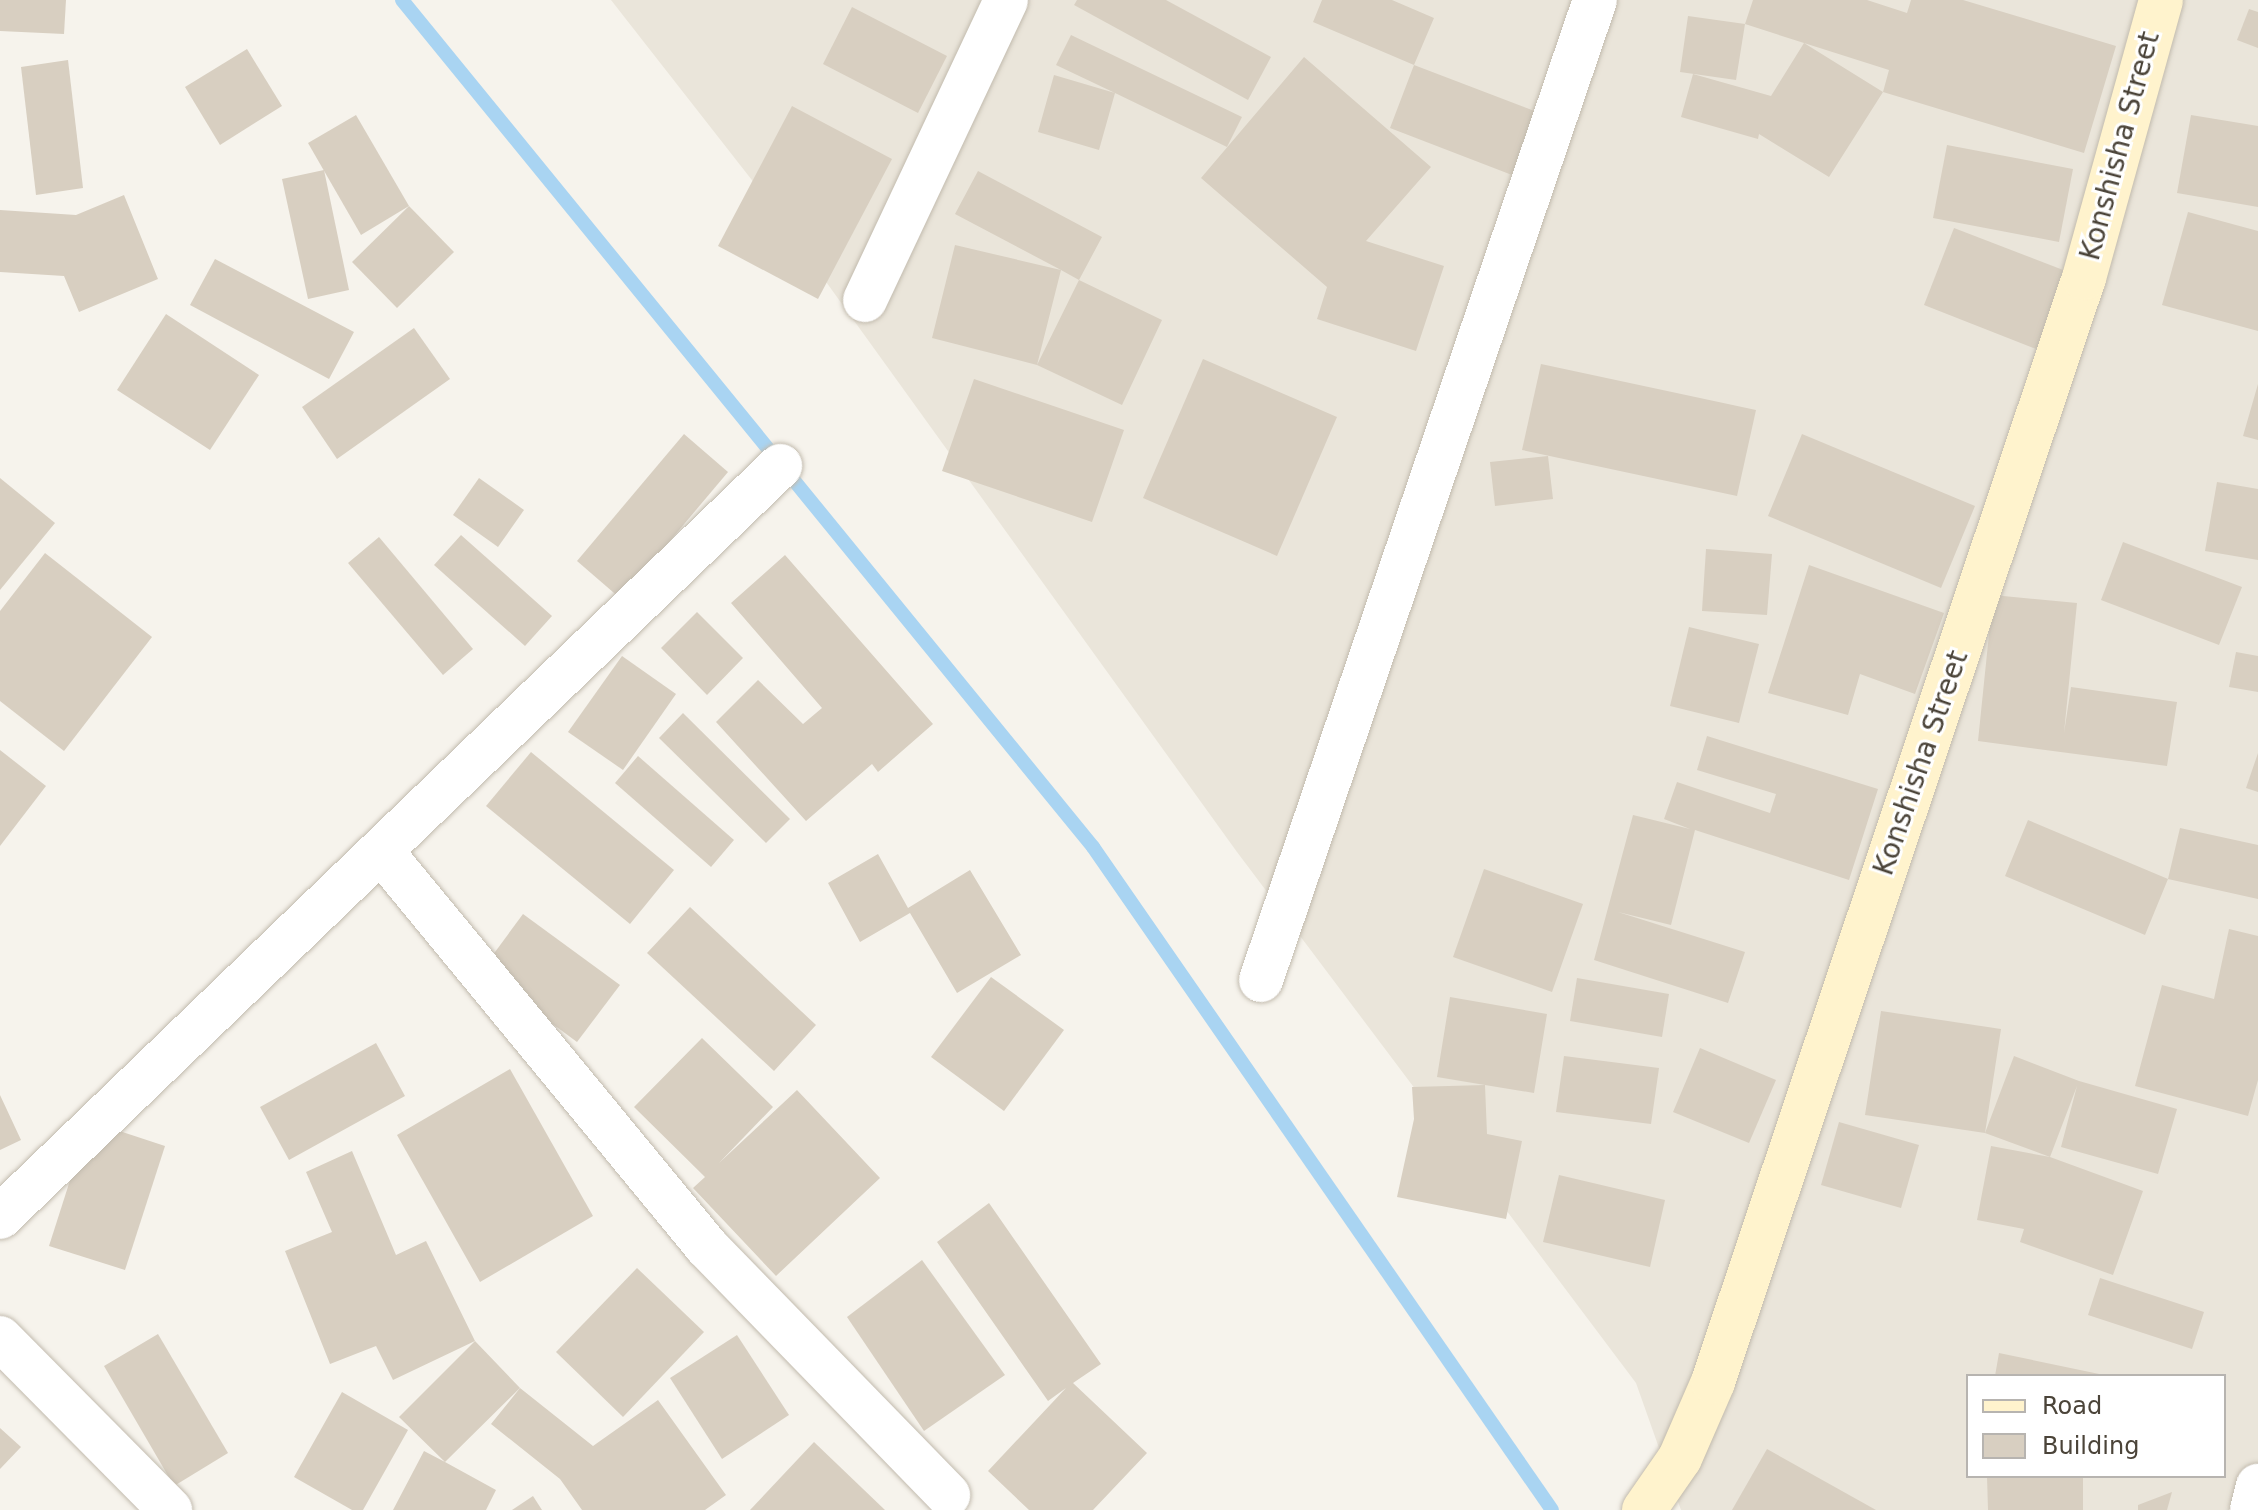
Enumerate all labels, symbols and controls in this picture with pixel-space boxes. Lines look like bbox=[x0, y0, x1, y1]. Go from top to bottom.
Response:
street label: Konshisha Street bbox=[2073, 28, 2167, 264]
street label: Konshisha Street bbox=[1867, 646, 1975, 880]
legend bbox=[1966, 1374, 2226, 1478]
text: Road bbox=[2042, 1392, 2102, 1420]
text: Building bbox=[2042, 1432, 2139, 1460]

